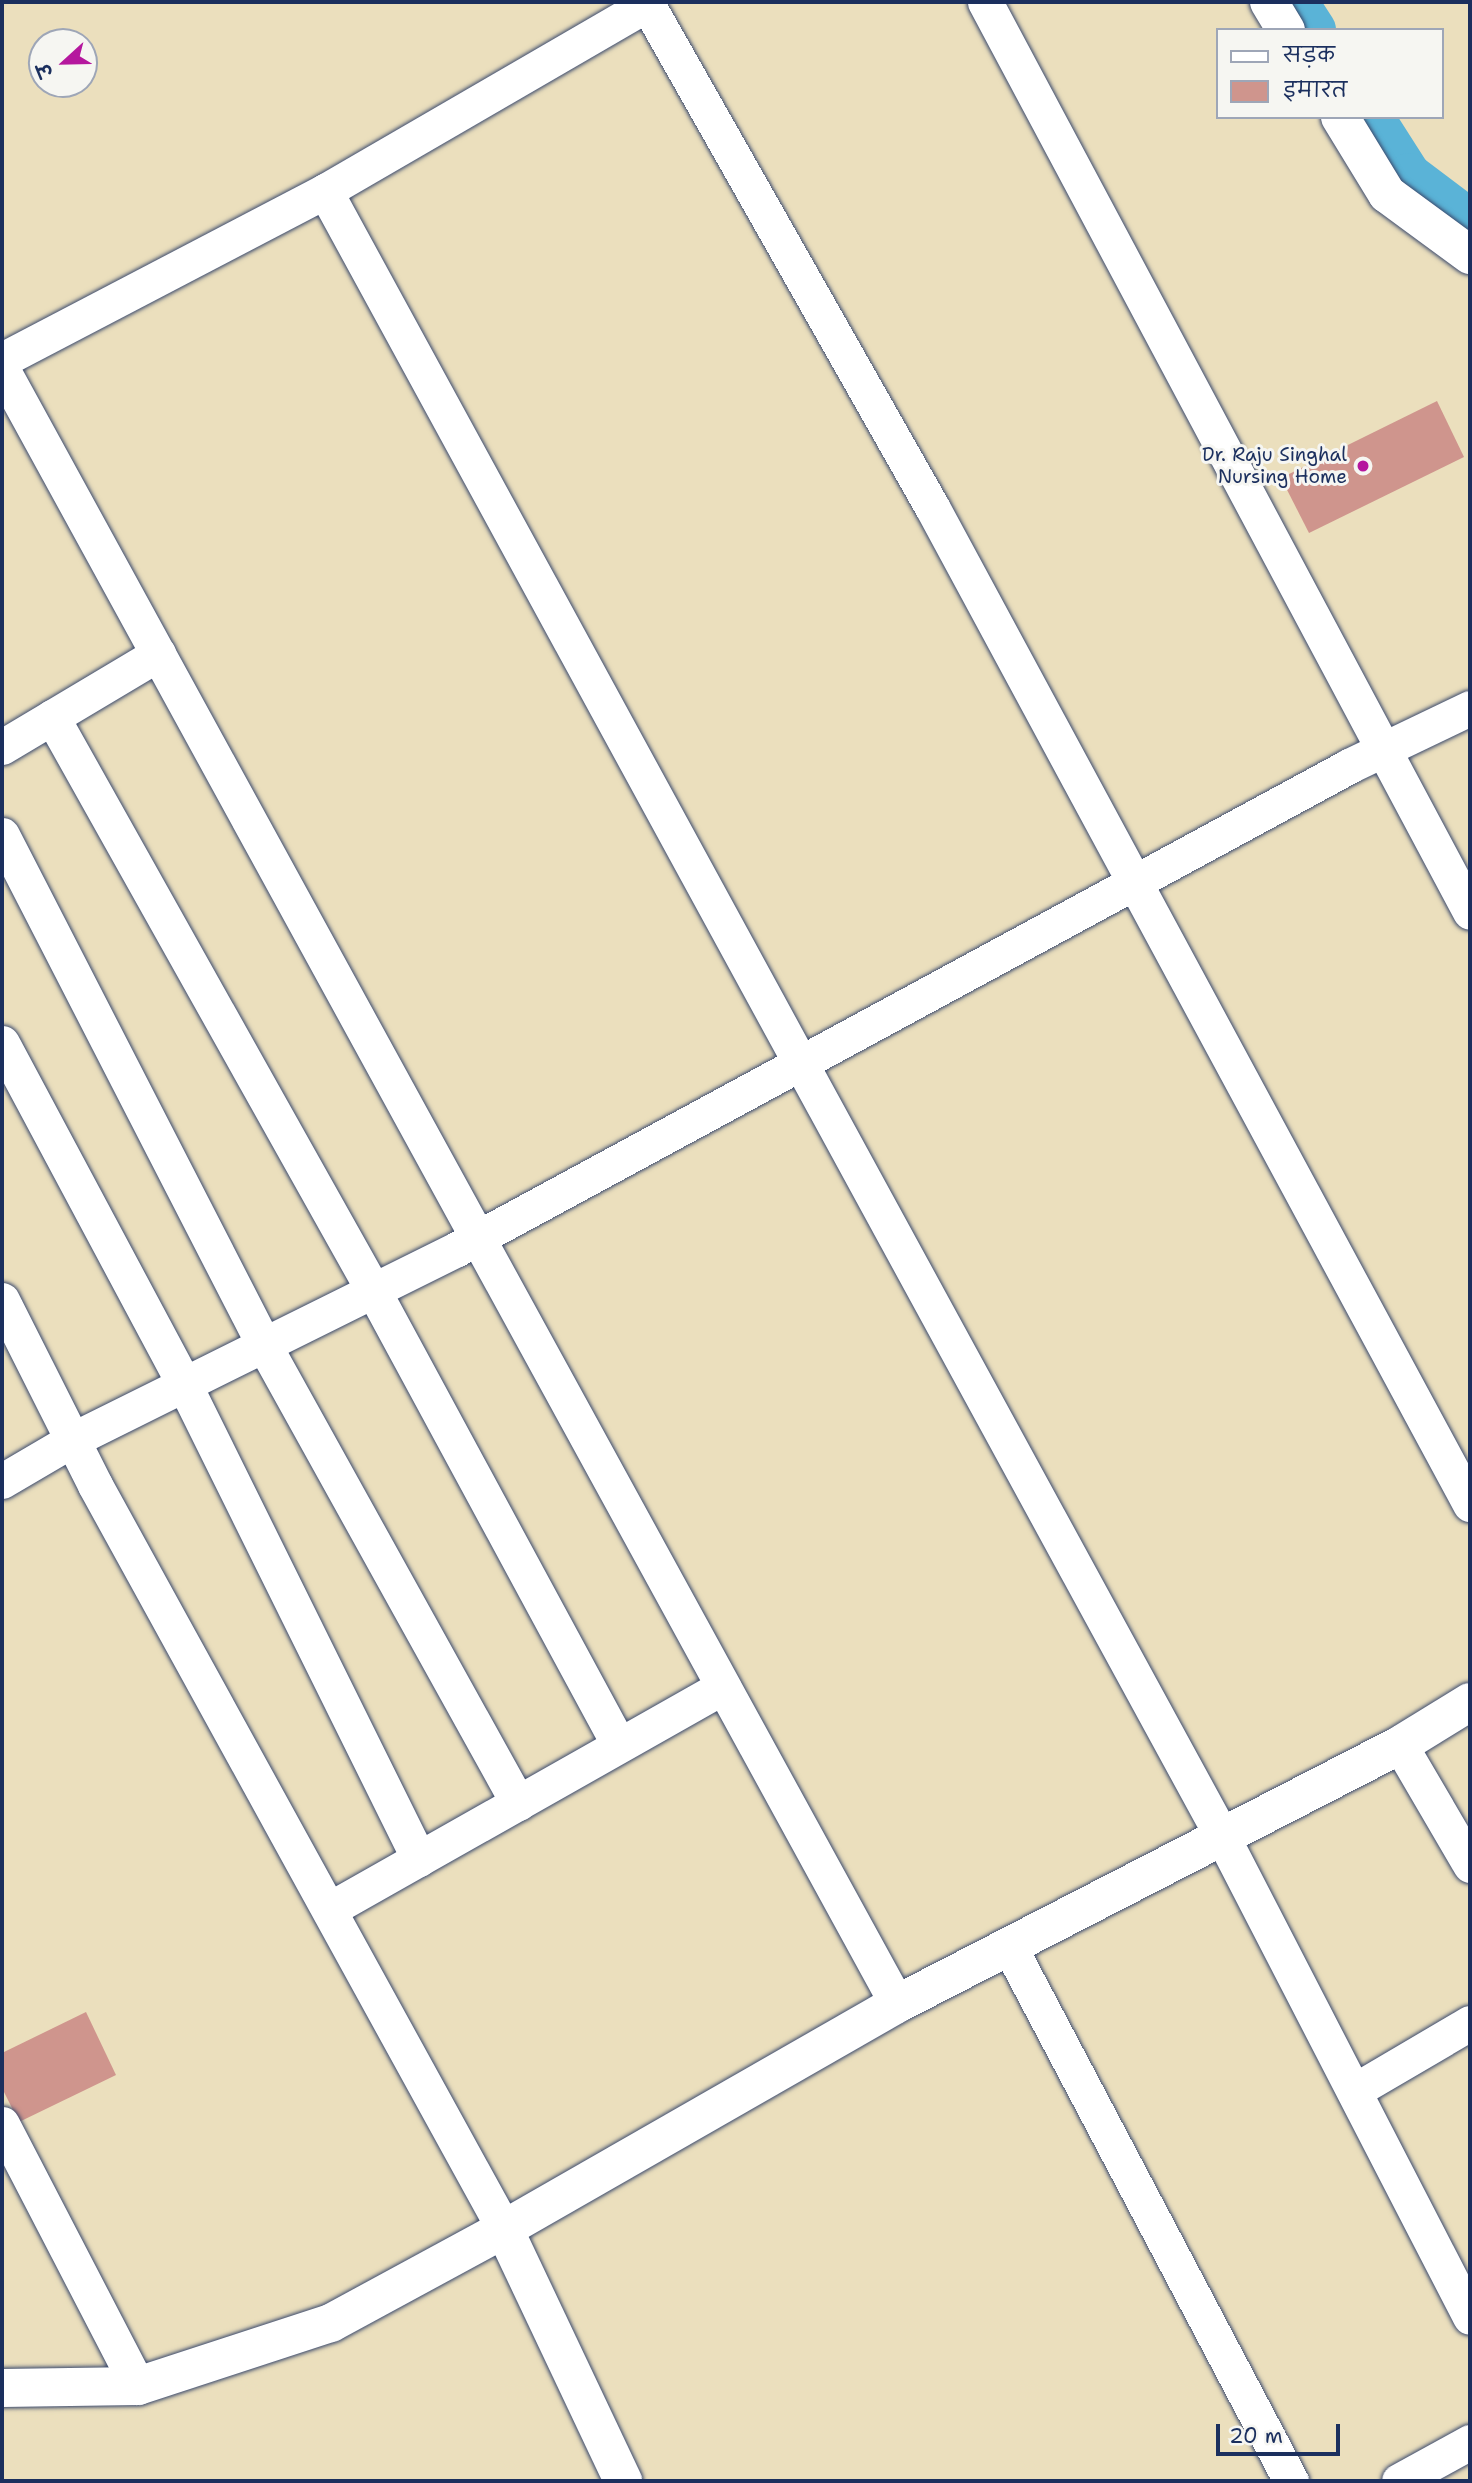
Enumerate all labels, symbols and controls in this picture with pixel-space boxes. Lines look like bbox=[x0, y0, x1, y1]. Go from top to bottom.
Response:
north arrow bbox=[28, 28, 98, 98]
legend bbox=[1216, 28, 1444, 119]
text: सड़क bbox=[1283, 41, 1335, 69]
text: उ bbox=[31, 60, 59, 81]
text: इमारत bbox=[1283, 76, 1347, 104]
place label: Dr. Raju Singhal Nursing Home bbox=[1202, 444, 1347, 488]
marker: Dr. Raju Singhal Nursing Home bbox=[1353, 456, 1373, 476]
scale bar bbox=[1220, 2410, 1344, 2454]
text: 20 m bbox=[1229, 2422, 1283, 2450]

